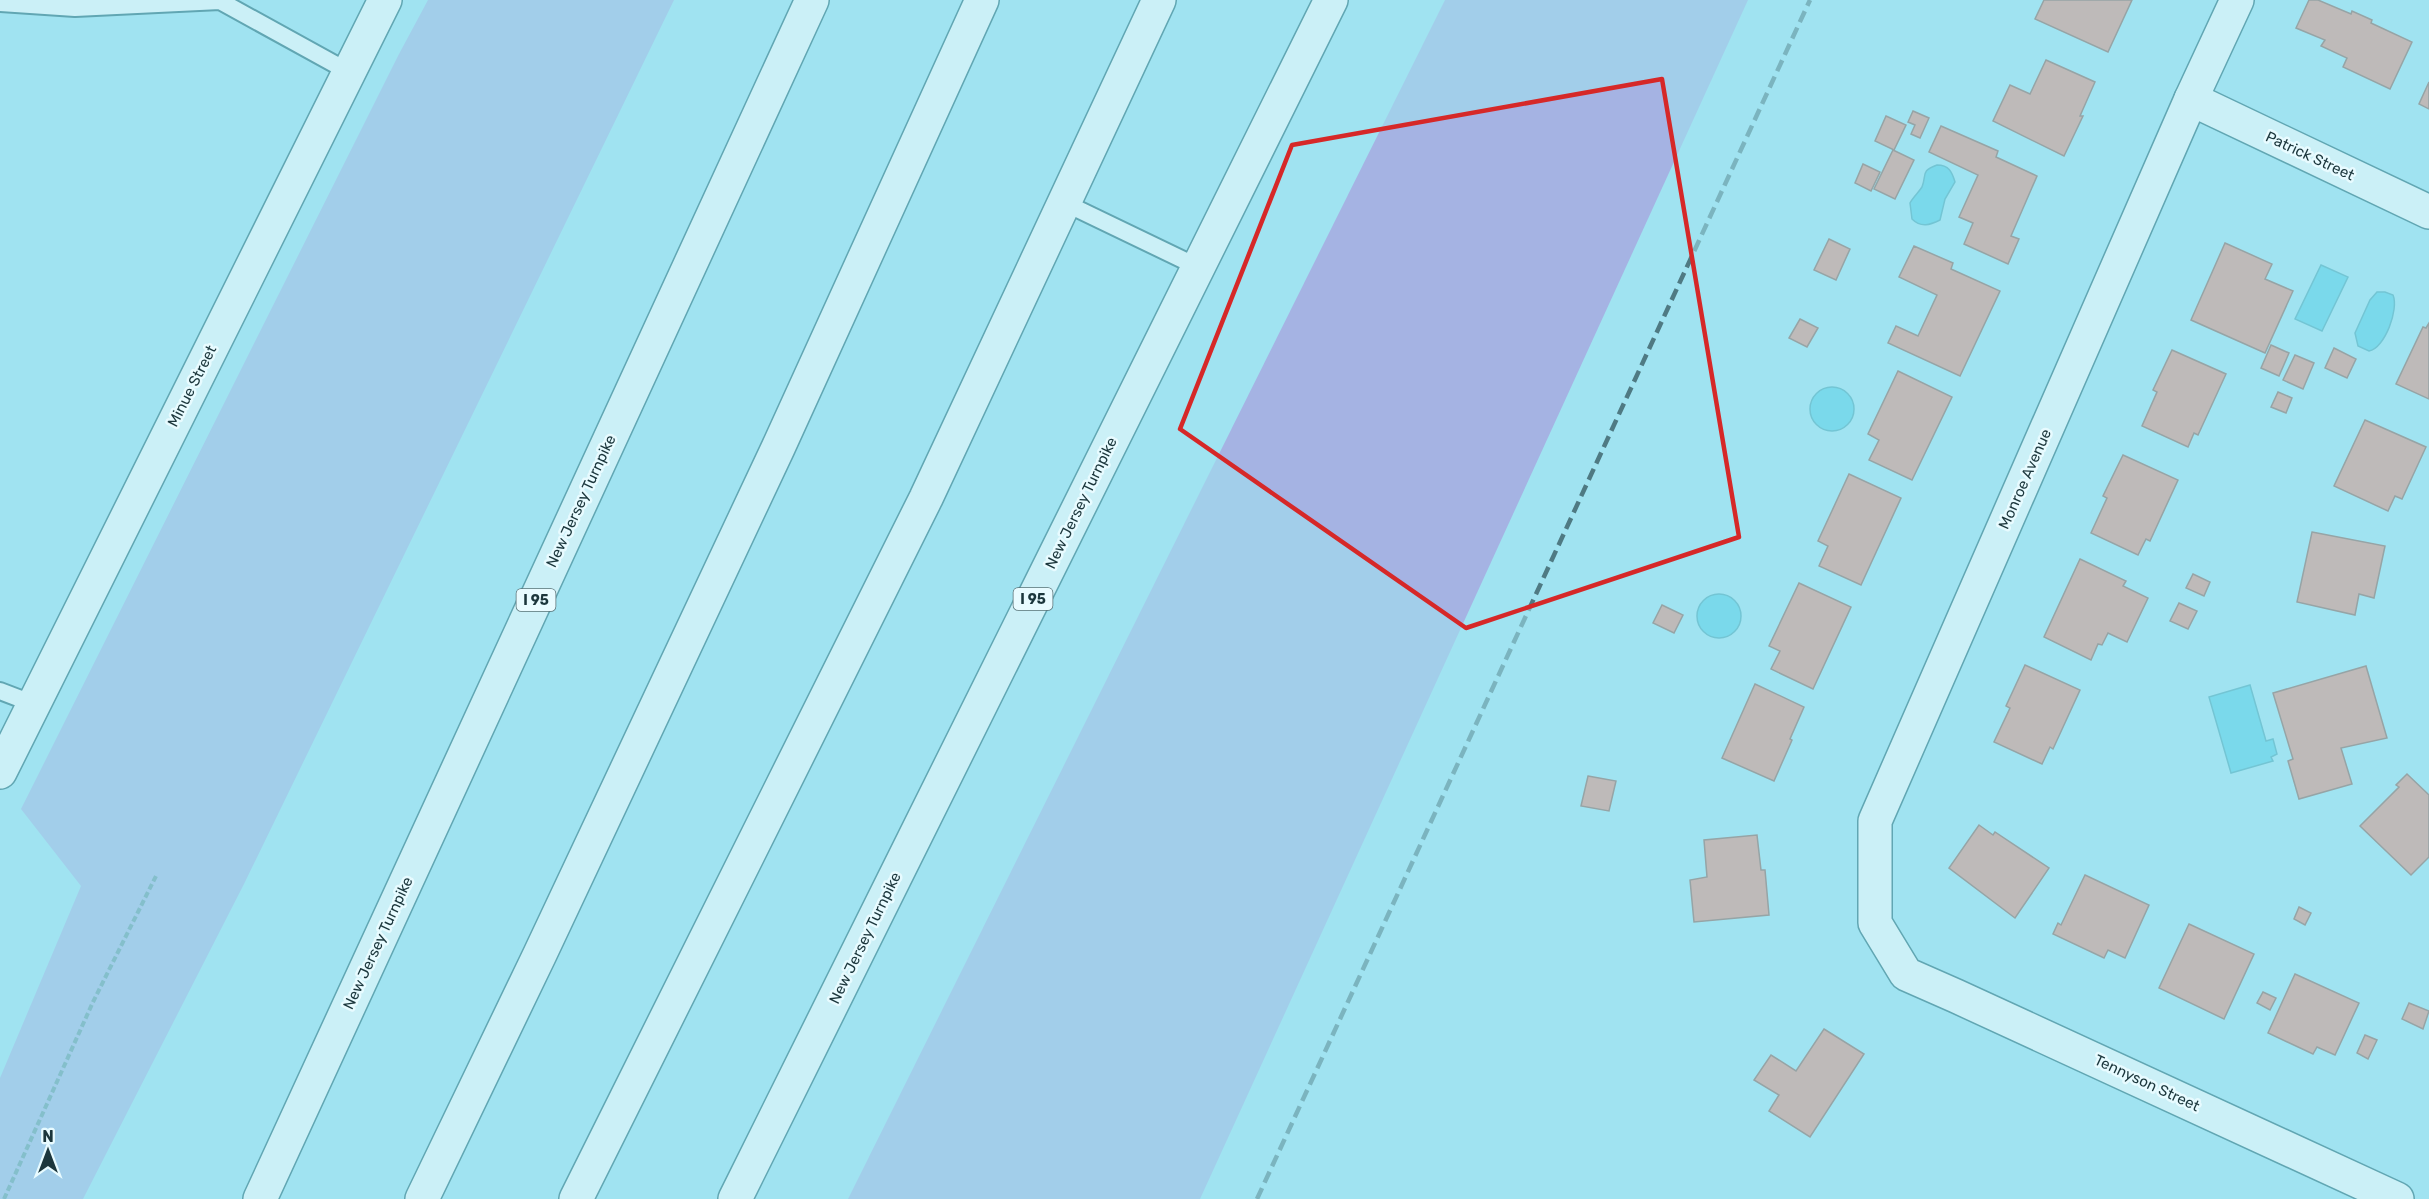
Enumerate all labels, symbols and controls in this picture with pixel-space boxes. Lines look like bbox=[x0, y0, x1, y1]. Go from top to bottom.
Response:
street label: Patrick Street bbox=[2263, 128, 2357, 184]
street label: Minue Street bbox=[164, 342, 220, 430]
street label: Monroe Avenue bbox=[1995, 426, 2055, 532]
street label: New Jersey Turnpike bbox=[542, 432, 620, 570]
street label: New Jersey Turnpike bbox=[1041, 434, 1121, 572]
road number: I 95 bbox=[1014, 588, 1052, 610]
road number: I 95 bbox=[516, 589, 556, 611]
street label: New Jersey Turnpike bbox=[825, 869, 905, 1007]
street label: New Jersey Turnpike bbox=[339, 874, 417, 1012]
street label: Tennyson Street bbox=[2092, 1051, 2203, 1115]
north arrow bbox=[18, 1121, 78, 1181]
text: N bbox=[42, 1127, 54, 1146]

